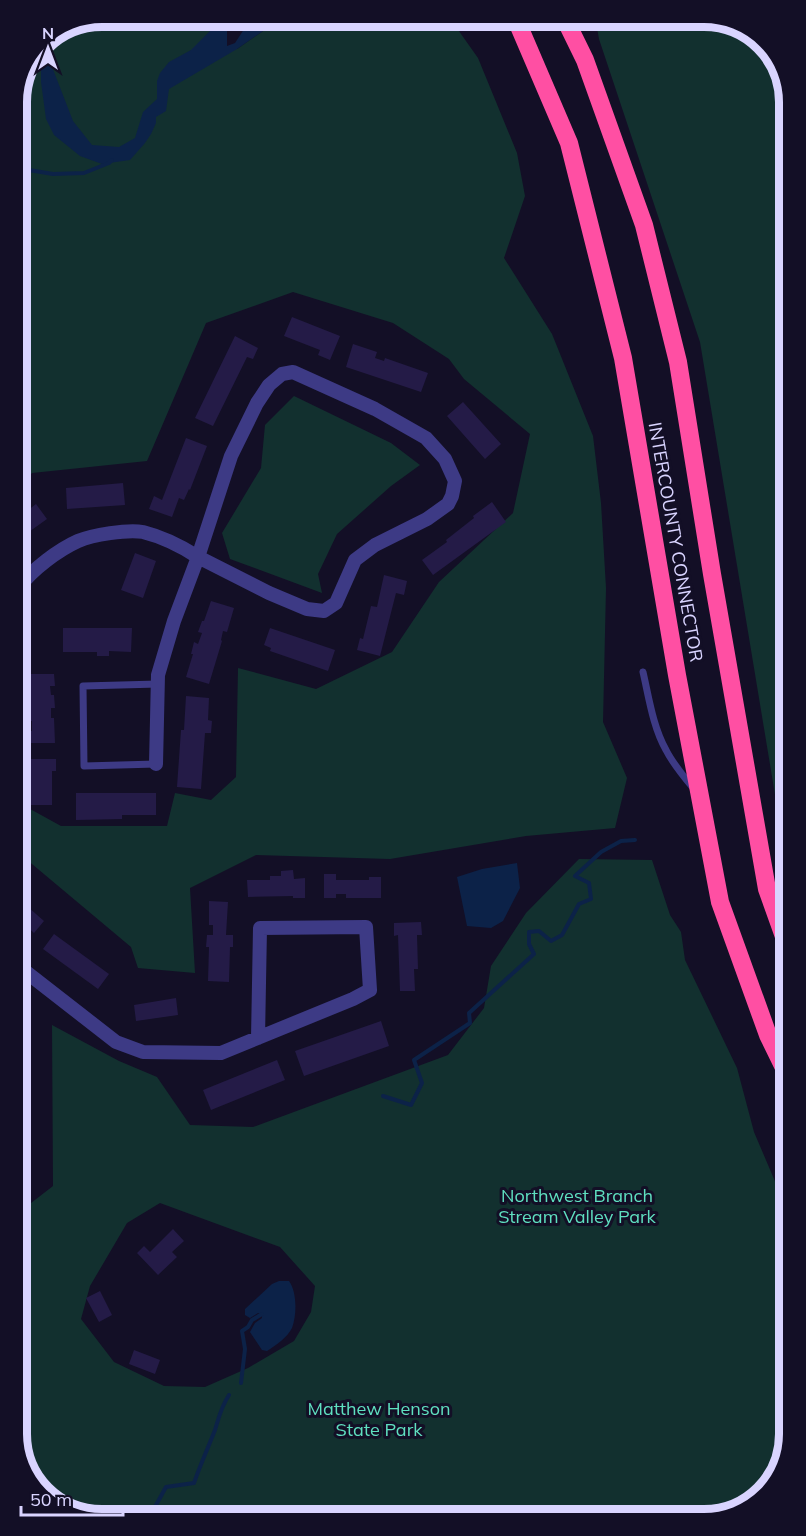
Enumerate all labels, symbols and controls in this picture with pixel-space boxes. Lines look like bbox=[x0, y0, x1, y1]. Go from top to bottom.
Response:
north arrow bbox=[18, 18, 78, 78]
text: N bbox=[42, 23, 54, 43]
street label: INTERCOUNTY CONNECTOR bbox=[644, 420, 708, 664]
park label: Northwest Branch Stream Valley Park bbox=[498, 1184, 657, 1228]
park label: Matthew Henson State Park bbox=[307, 1397, 451, 1441]
scale bar bbox=[21, 1479, 123, 1517]
text: 50 m bbox=[30, 1488, 72, 1511]

